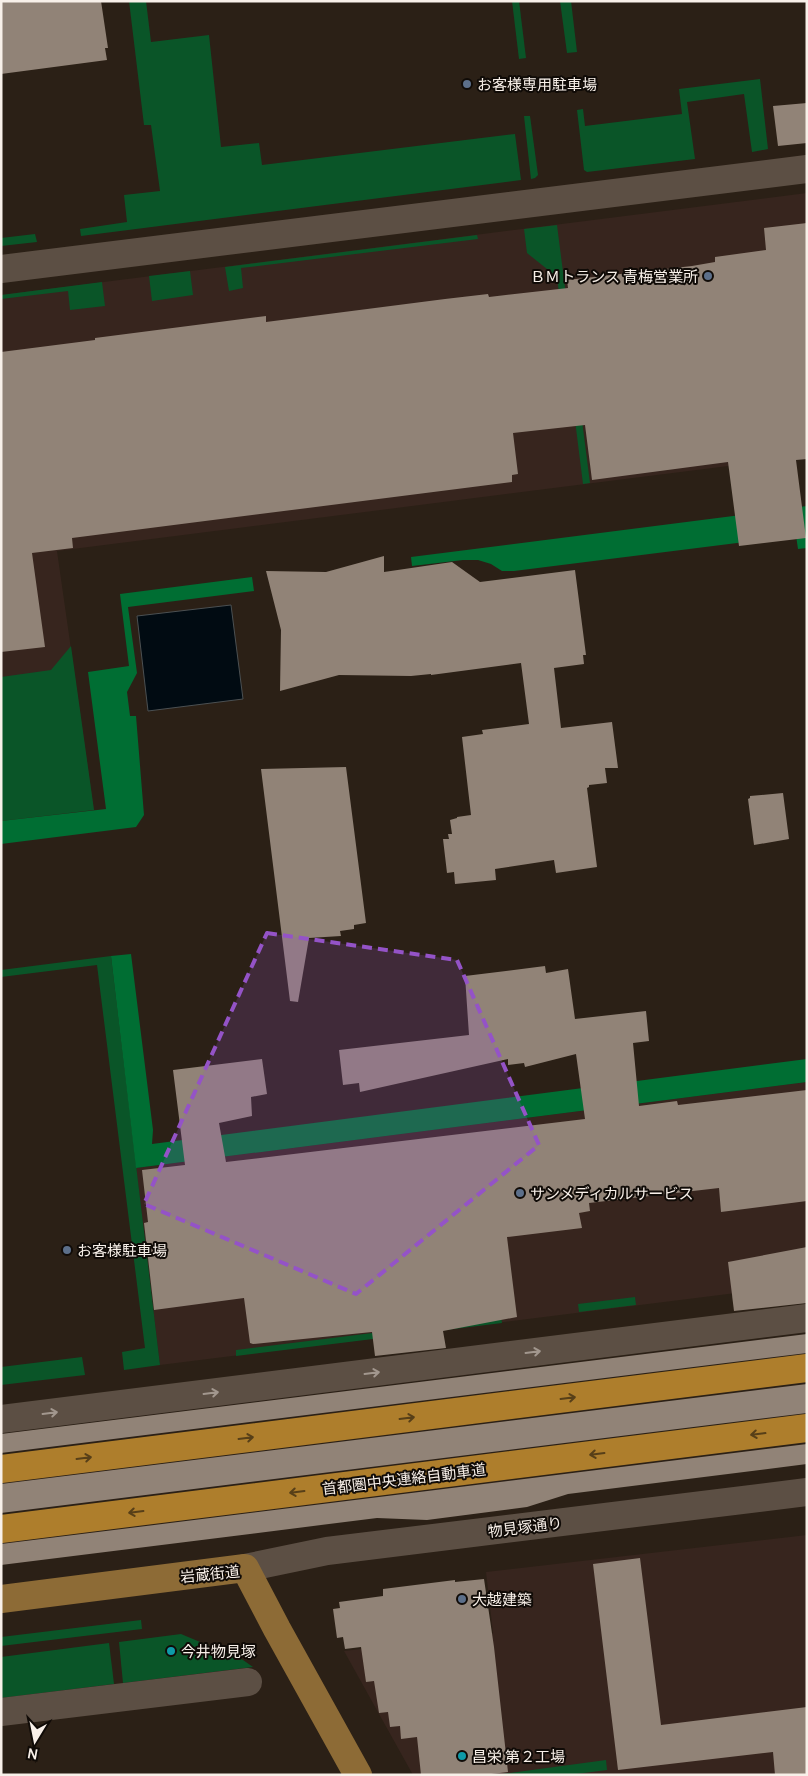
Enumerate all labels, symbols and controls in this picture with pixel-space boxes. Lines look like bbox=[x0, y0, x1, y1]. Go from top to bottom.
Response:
place label: お客様専用駐車場 bbox=[477, 74, 597, 95]
marker: お客様専用駐車場 bbox=[461, 78, 473, 90]
place label: ＢＭトランス 青梅営業所 bbox=[530, 266, 698, 287]
marker: ＢＭトランス 青梅営業所 bbox=[702, 270, 714, 282]
place label: サンメディカルサービス bbox=[530, 1183, 694, 1204]
marker: サンメディカルサービス bbox=[514, 1187, 526, 1199]
place label: お客様駐車場 bbox=[77, 1240, 167, 1261]
marker: お客様駐車場 bbox=[61, 1244, 73, 1256]
one-way arrow bbox=[525, 1347, 541, 1357]
one-way arrow bbox=[364, 1368, 380, 1378]
one-way arrow bbox=[203, 1388, 219, 1398]
one-way arrow bbox=[560, 1393, 576, 1403]
one-way arrow bbox=[41, 1408, 57, 1418]
one-way arrow bbox=[399, 1413, 415, 1423]
one-way arrow bbox=[751, 1429, 767, 1439]
one-way arrow bbox=[237, 1433, 253, 1443]
one-way arrow bbox=[589, 1449, 605, 1459]
one-way arrow bbox=[76, 1453, 92, 1463]
street label: 首都圏中央連絡自動車道 bbox=[321, 1459, 487, 1499]
one-way arrow bbox=[289, 1487, 305, 1497]
one-way arrow bbox=[128, 1507, 144, 1517]
street label: 物見塚通り bbox=[486, 1512, 564, 1542]
street label: 岩蔵街道 bbox=[179, 1560, 241, 1588]
place label: 大越建築 bbox=[472, 1589, 532, 1610]
marker: 大越建築 bbox=[456, 1593, 468, 1605]
place label: 今井物見塚 bbox=[181, 1641, 256, 1662]
marker: 今井物見塚 bbox=[165, 1645, 177, 1657]
north arrow bbox=[10, 1716, 60, 1766]
text: N bbox=[26, 1744, 39, 1765]
place label: 昌栄 第２工場 bbox=[472, 1746, 565, 1767]
marker: 昌栄 第２工場 bbox=[456, 1750, 468, 1762]

